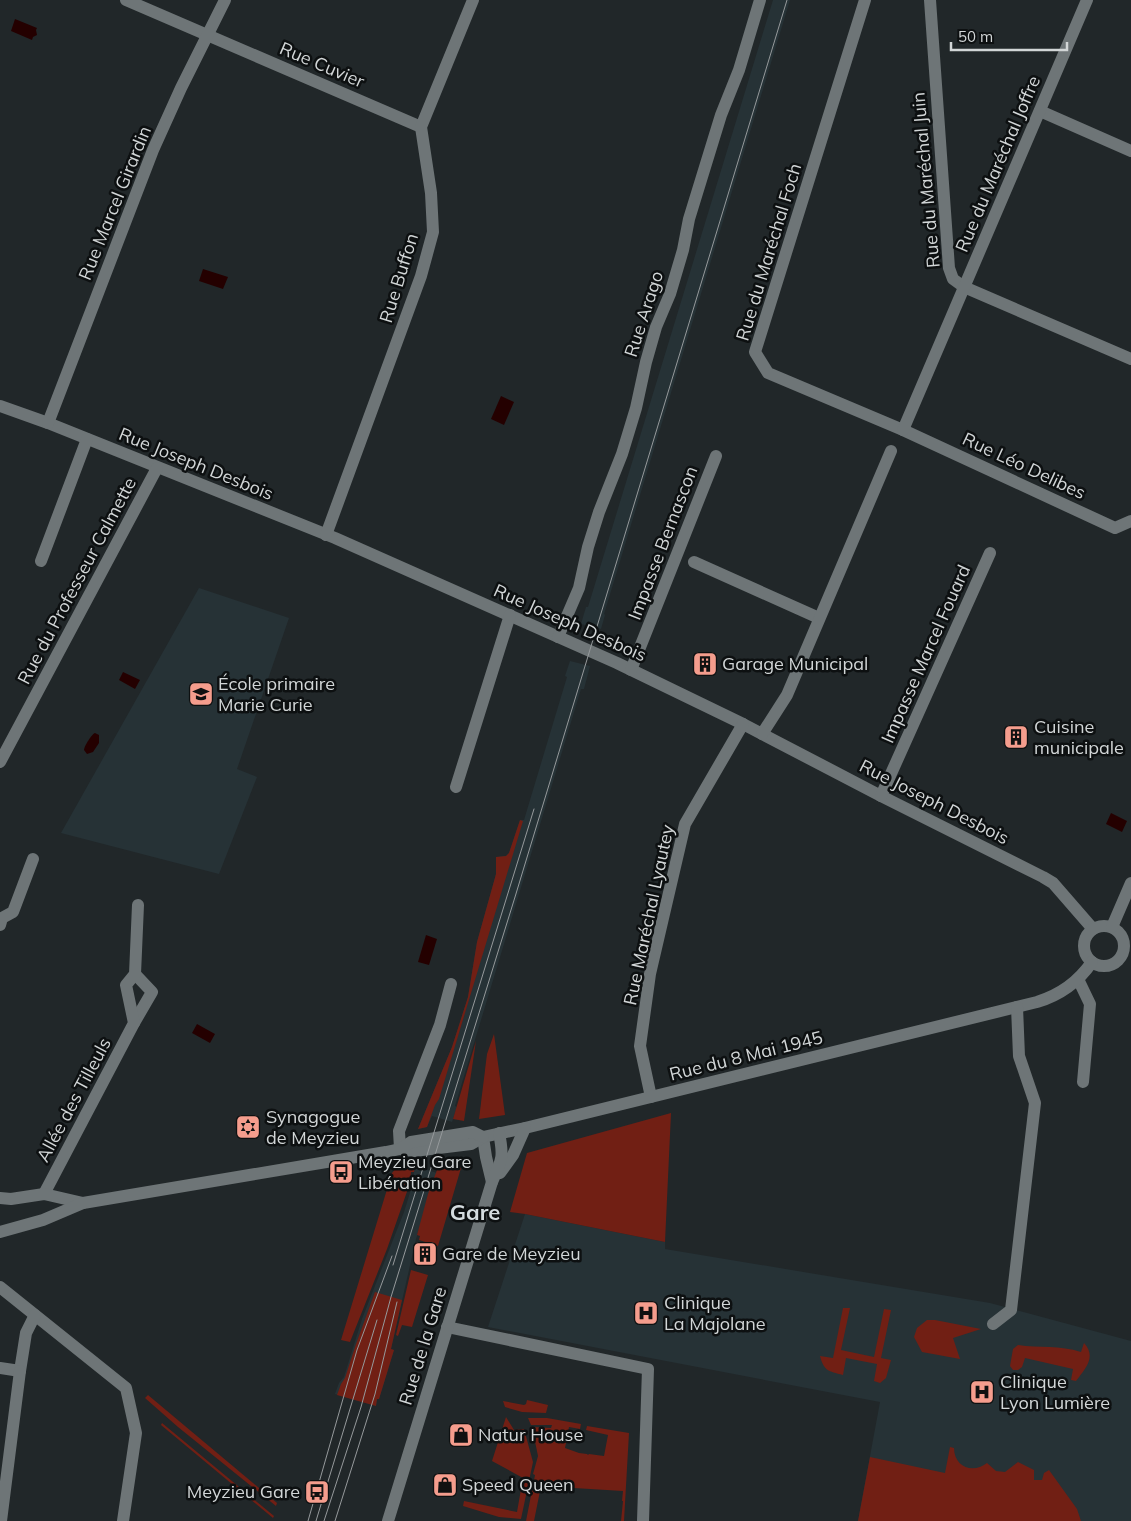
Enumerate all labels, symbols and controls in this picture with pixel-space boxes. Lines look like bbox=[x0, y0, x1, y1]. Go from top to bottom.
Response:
scale bar bbox=[951, 20, 1067, 52]
text: 50 m bbox=[958, 27, 993, 46]
street label: Rue Cuvier bbox=[276, 36, 369, 93]
street label: Rue du Maréchal Joffre bbox=[950, 72, 1045, 255]
street label: Rue du Maréchal Juin bbox=[906, 91, 945, 269]
street label: Rue Marcel Girardin bbox=[73, 122, 156, 283]
street label: Rue du Maréchal Foch bbox=[731, 160, 806, 343]
street label: Rue Buffon bbox=[374, 230, 423, 325]
street label: Rue Arago bbox=[619, 268, 668, 360]
street label: Rue Joseph Desbois bbox=[115, 422, 277, 505]
street label: Rue Léo Delibes bbox=[959, 427, 1089, 504]
street label: Impasse Bernascon bbox=[623, 463, 702, 623]
street label: Rue du Professeur Calmette bbox=[12, 473, 141, 688]
street label: Impasse Marcel Fouard bbox=[876, 561, 975, 747]
street label: Rue Joseph Desbois bbox=[490, 579, 650, 667]
building icon: Garage Municipal bbox=[692, 651, 718, 677]
place label: Garage Municipal bbox=[722, 652, 868, 675]
place label: École primaire Marie Curie bbox=[218, 672, 335, 716]
school or university icon: École primaire Marie Curie bbox=[188, 681, 214, 707]
place label: Cuisine municipale bbox=[1034, 715, 1124, 759]
building icon: Cuisine municipale bbox=[1003, 724, 1029, 750]
street label: Rue Joseph Desbois bbox=[856, 754, 1013, 849]
street label: Rue Maréchal Lyautey bbox=[618, 822, 679, 1007]
street label: Rue du 8 Mai 1945 bbox=[667, 1025, 825, 1086]
street label: Allée des Tilleuls bbox=[31, 1034, 116, 1166]
place label: Synagogue de Meyzieu bbox=[266, 1105, 360, 1149]
synagogue icon: Synagogue de Meyzieu bbox=[235, 1114, 261, 1140]
place label: Meyzieu Gare Libération bbox=[358, 1150, 471, 1194]
bus stop icon: Meyzieu Gare Libération bbox=[328, 1159, 354, 1185]
district label: Gare bbox=[450, 1198, 500, 1226]
building icon: Gare de Meyzieu bbox=[412, 1241, 438, 1267]
place label: Gare de Meyzieu bbox=[442, 1242, 581, 1265]
street label: Rue de la Gare bbox=[394, 1284, 451, 1408]
place label: Clinique La Majolane bbox=[664, 1291, 766, 1335]
hospital icon: Clinique La Majolane bbox=[633, 1300, 659, 1326]
place label: Clinique Lyon Lumière bbox=[1000, 1370, 1110, 1414]
hospital icon: Clinique Lyon Lumière bbox=[969, 1379, 995, 1405]
shop icon: Natur House bbox=[448, 1422, 474, 1448]
place label: Natur House bbox=[478, 1423, 583, 1446]
shop icon: Speed Queen bbox=[432, 1472, 458, 1498]
place label: Speed Queen bbox=[462, 1473, 574, 1496]
bus stop icon: Meyzieu Gare bbox=[304, 1479, 330, 1505]
place label: Meyzieu Gare bbox=[187, 1480, 300, 1503]

